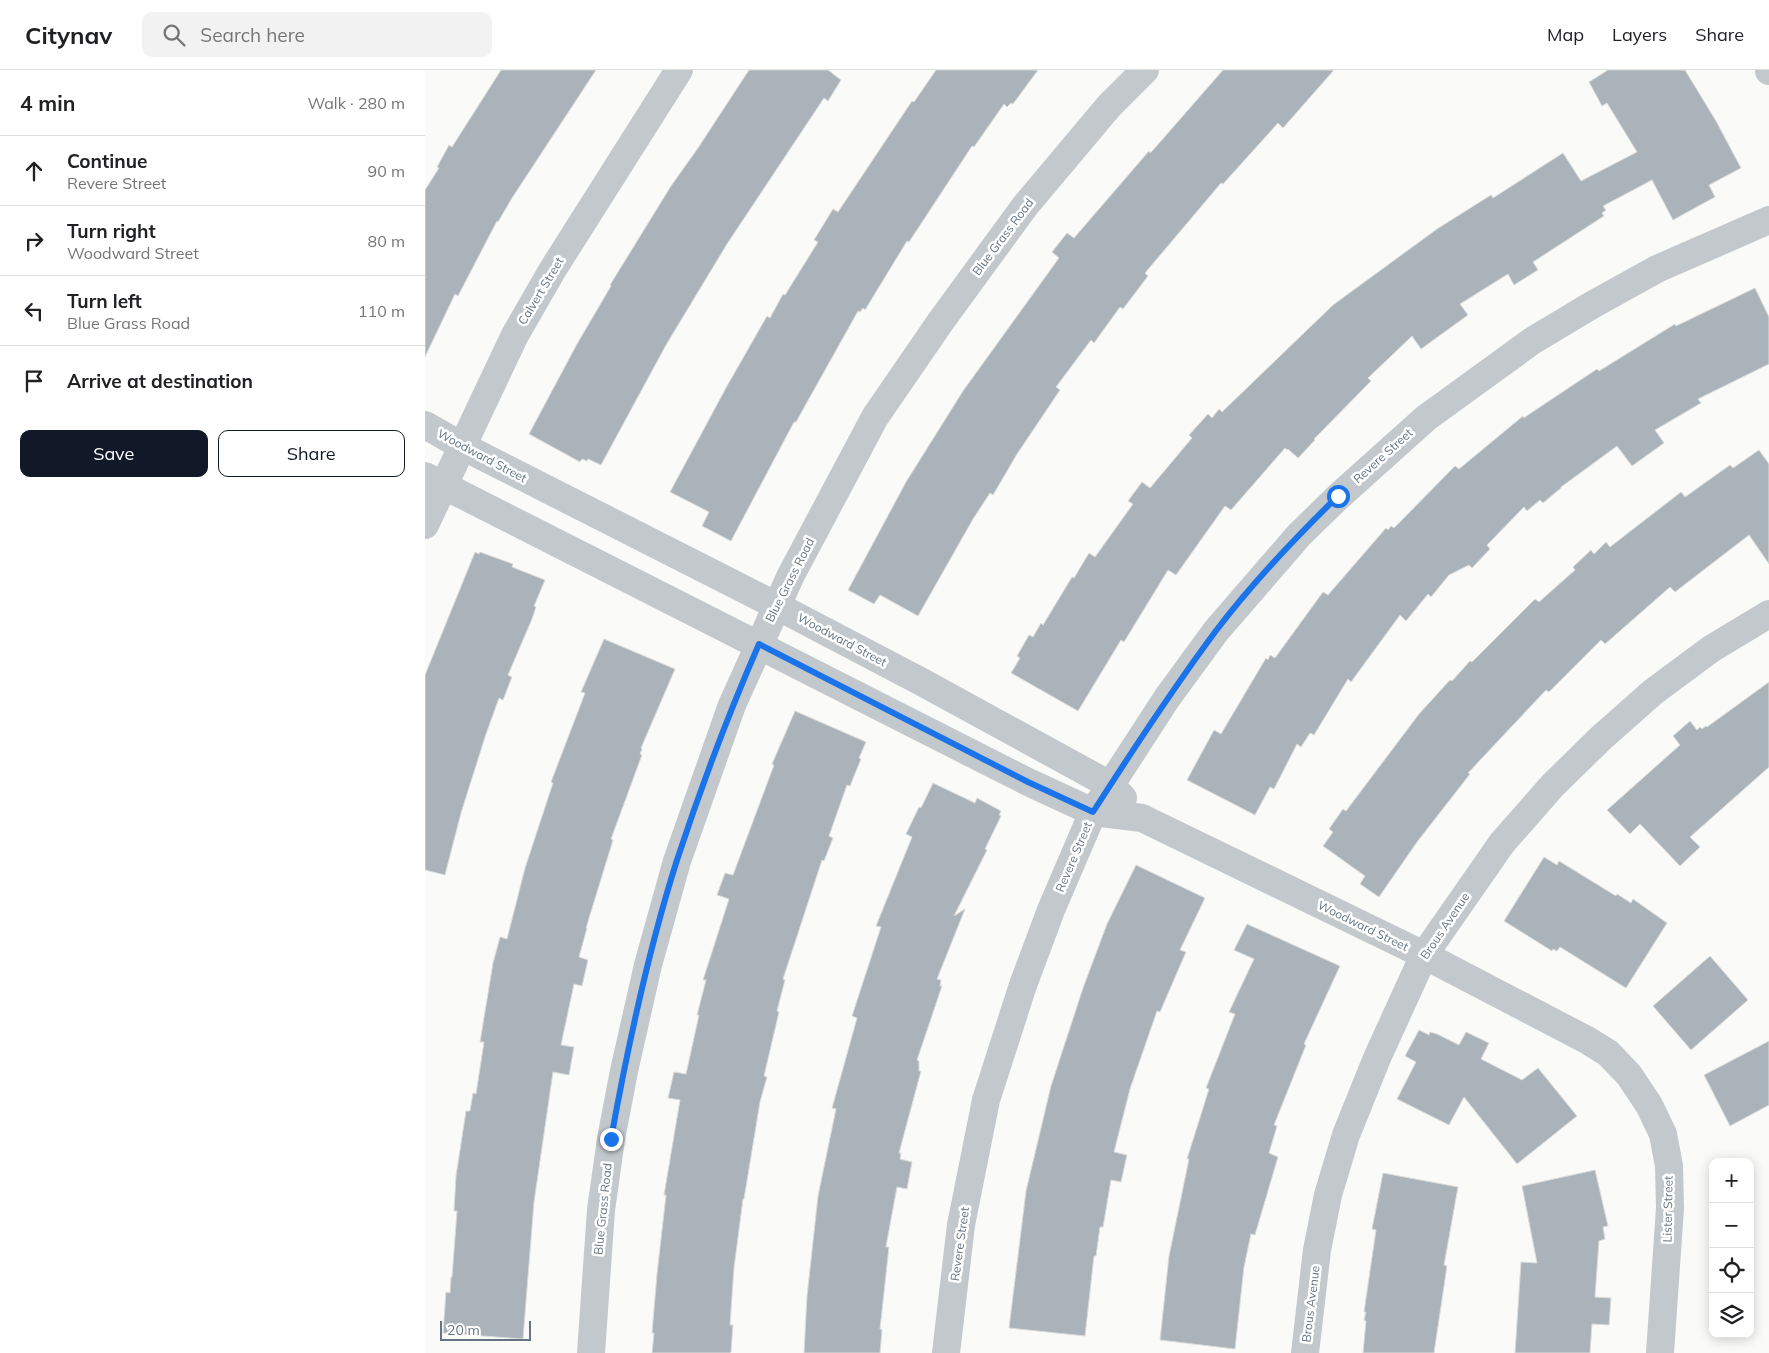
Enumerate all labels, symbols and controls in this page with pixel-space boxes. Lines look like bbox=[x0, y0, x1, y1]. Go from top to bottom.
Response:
search box bbox=[142, 12, 492, 57]
text: Citynav bbox=[25, 20, 112, 50]
icon: search bbox=[160, 21, 188, 49]
text: Search here bbox=[200, 23, 305, 47]
text: Map bbox=[1547, 23, 1584, 46]
text: Layers bbox=[1612, 23, 1667, 46]
text: Share bbox=[1695, 23, 1744, 46]
text: 4 min bbox=[20, 90, 75, 116]
text: Walk · 280 m bbox=[307, 93, 405, 113]
text: Continue bbox=[67, 149, 147, 173]
icon: ahead bbox=[20, 157, 48, 185]
text: 90 m bbox=[368, 161, 405, 181]
text: Revere Street bbox=[67, 173, 166, 193]
street label: Blue Grass Road bbox=[969, 195, 1036, 278]
text: Turn right bbox=[67, 219, 156, 243]
icon: right bbox=[20, 227, 48, 255]
text: 80 m bbox=[368, 231, 405, 251]
text: Woodward Street bbox=[67, 243, 199, 263]
street label: Calvert Street bbox=[515, 254, 567, 327]
text: Turn left bbox=[67, 289, 142, 313]
icon: left bbox=[20, 297, 48, 325]
text: 110 m bbox=[358, 301, 405, 321]
text: Blue Grass Road bbox=[67, 313, 190, 333]
icon: arrive bbox=[20, 367, 48, 395]
text: Arrive at destination bbox=[67, 369, 253, 393]
street label: Revere Street bbox=[1350, 425, 1415, 486]
street label: Woodward Street bbox=[435, 426, 529, 485]
button: Save bbox=[20, 430, 208, 477]
button: Share bbox=[218, 430, 405, 477]
route start bbox=[1327, 485, 1350, 508]
street label: Blue Grass Road bbox=[762, 535, 817, 624]
street label: Woodward Street bbox=[795, 610, 889, 669]
street label: Revere Street bbox=[1052, 820, 1095, 894]
street label: Brous Avenue bbox=[1417, 890, 1472, 962]
street label: Woodward Street bbox=[1316, 897, 1411, 954]
route end bbox=[600, 1128, 623, 1151]
map controls bbox=[1709, 1158, 1754, 1338]
button: + bbox=[1709, 1158, 1754, 1203]
street label: Blue Grass Road bbox=[590, 1162, 615, 1256]
street label: Lister Street bbox=[1659, 1176, 1676, 1242]
button: − bbox=[1709, 1203, 1754, 1248]
street label: Revere Street bbox=[947, 1206, 972, 1282]
button: locate bbox=[1709, 1248, 1754, 1293]
street label: Brous Avenue bbox=[1298, 1265, 1323, 1343]
button: layers bbox=[1709, 1293, 1754, 1338]
scale bar bbox=[440, 1318, 531, 1341]
text: 20 m bbox=[447, 1321, 480, 1339]

